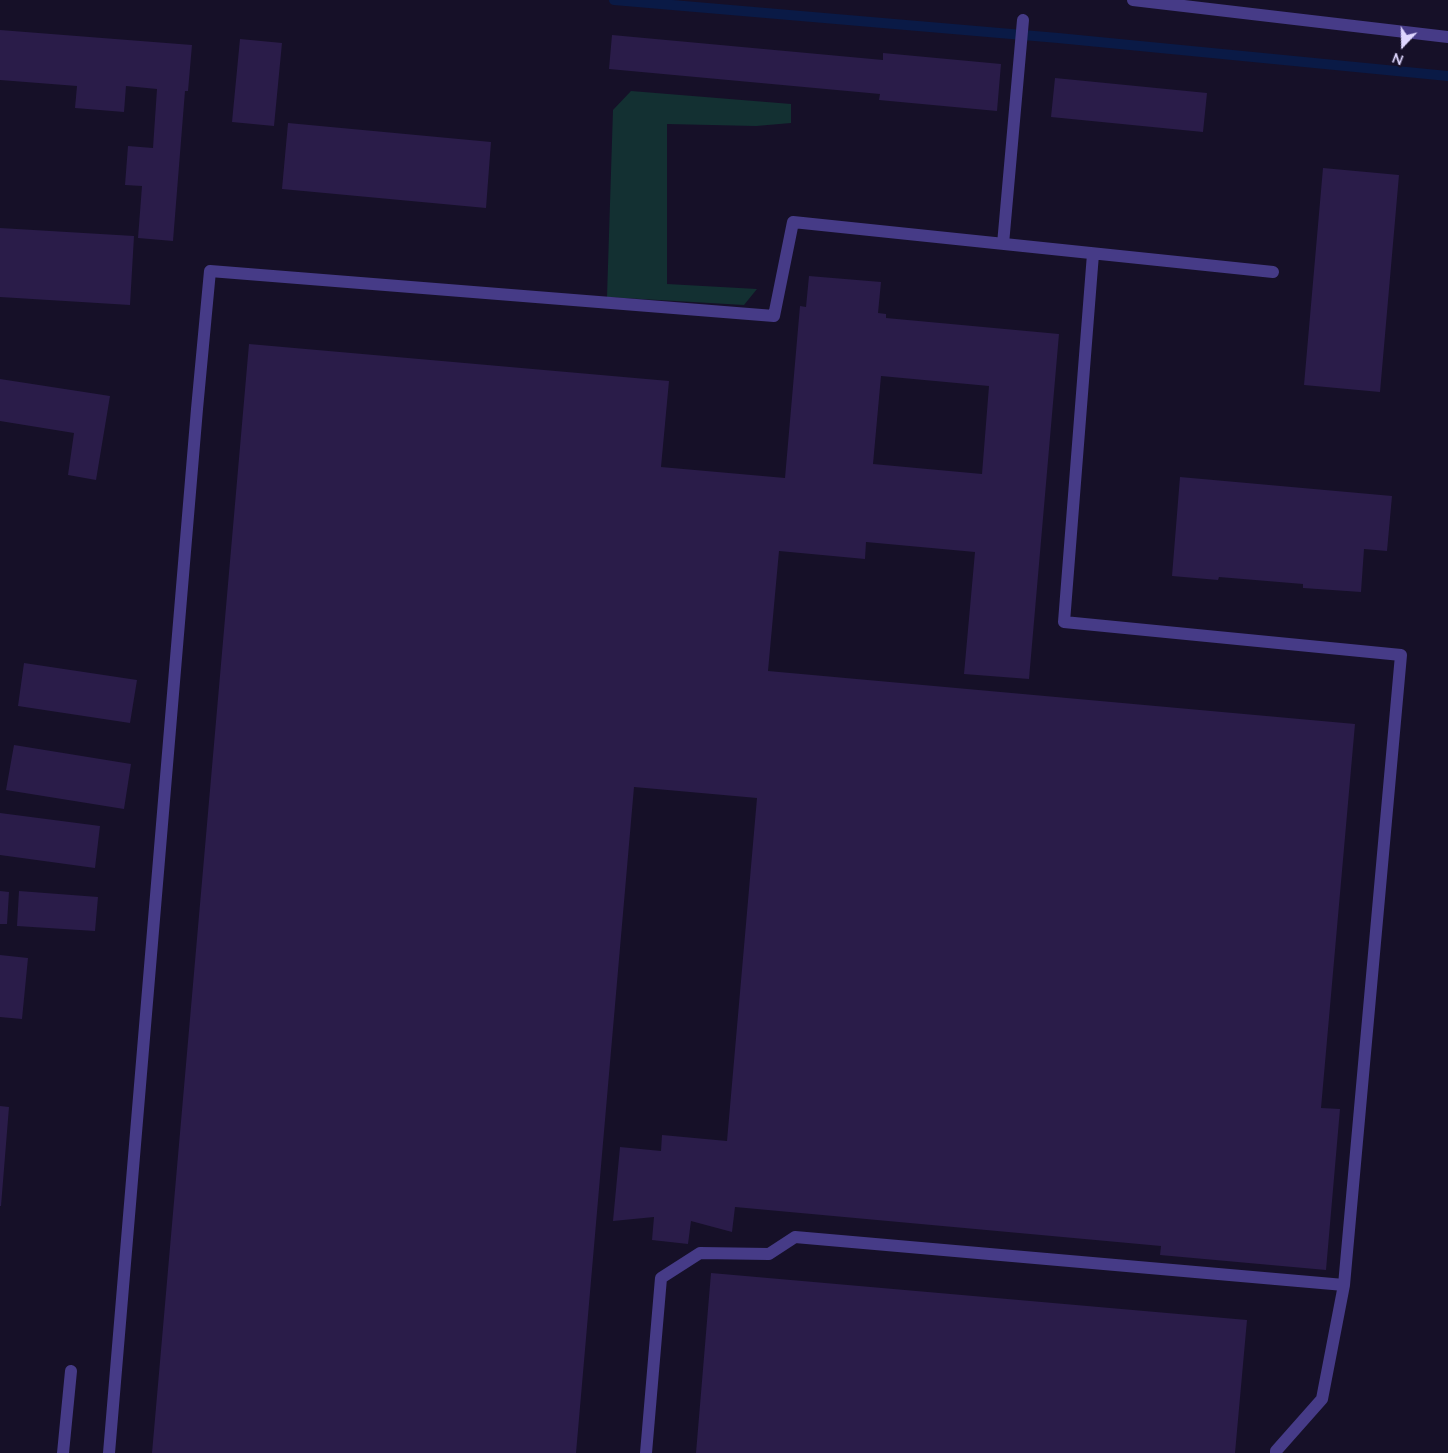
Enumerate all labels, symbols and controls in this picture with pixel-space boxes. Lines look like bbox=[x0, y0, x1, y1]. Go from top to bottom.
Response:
north arrow bbox=[1378, 20, 1428, 70]
text: N bbox=[1389, 50, 1406, 69]

